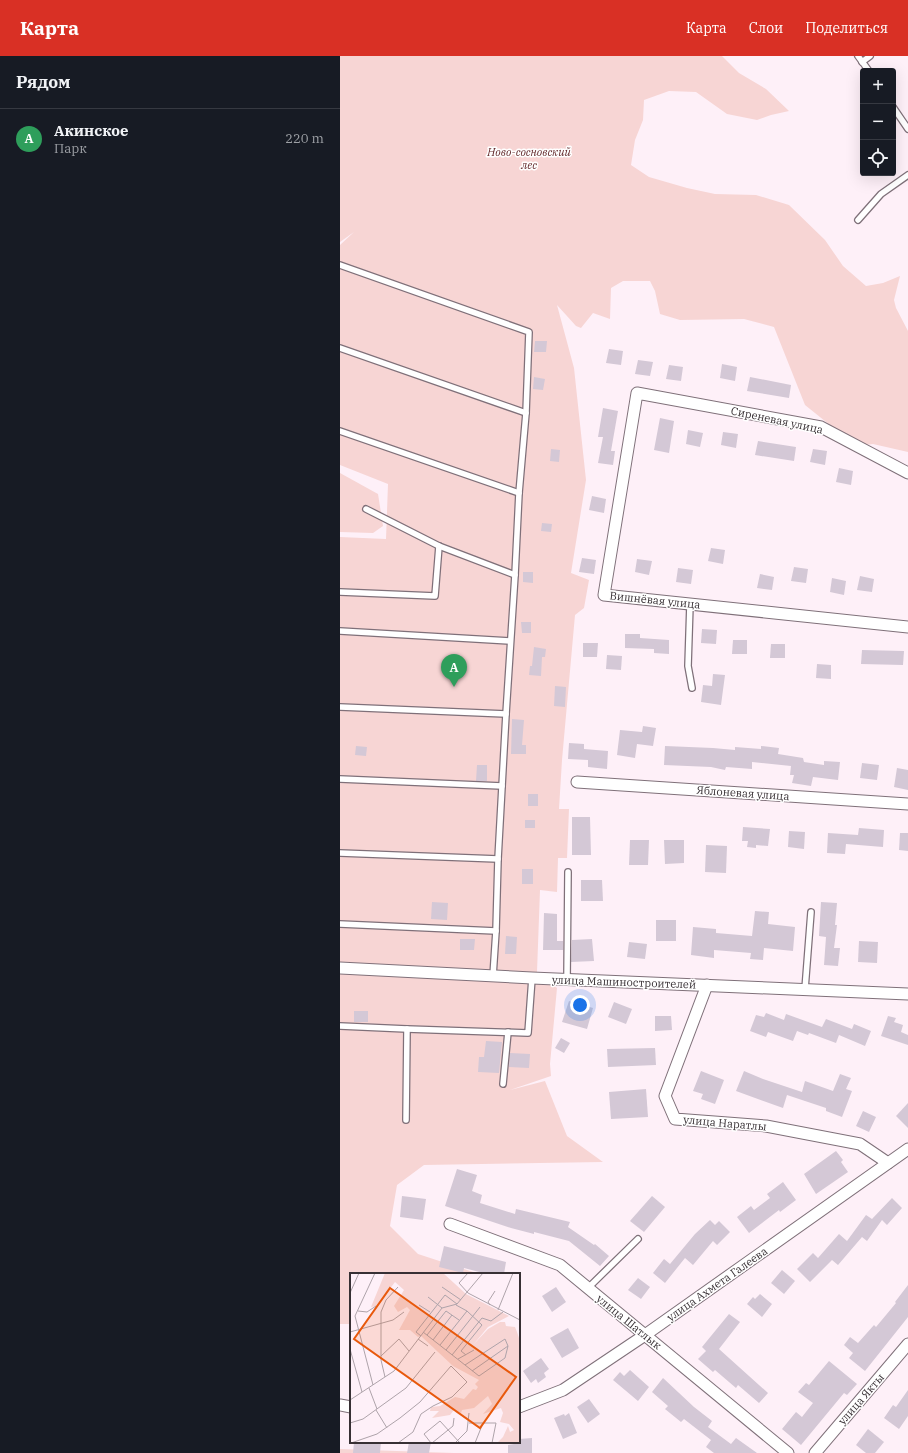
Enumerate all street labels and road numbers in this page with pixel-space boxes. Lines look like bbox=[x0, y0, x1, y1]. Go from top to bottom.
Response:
street label: Сиреневая улица bbox=[730, 403, 824, 437]
street label: Вишнёвая улица bbox=[609, 588, 701, 612]
street label: Яблоневая улица bbox=[696, 783, 790, 803]
street label: улица Машиностроителей bbox=[552, 972, 696, 992]
street label: улица Наратлы bbox=[683, 1112, 767, 1134]
street label: улица Ахмета Галеева bbox=[664, 1244, 770, 1324]
street label: улица Шатлык bbox=[594, 1292, 665, 1353]
street label: улица Якты bbox=[835, 1370, 887, 1428]

